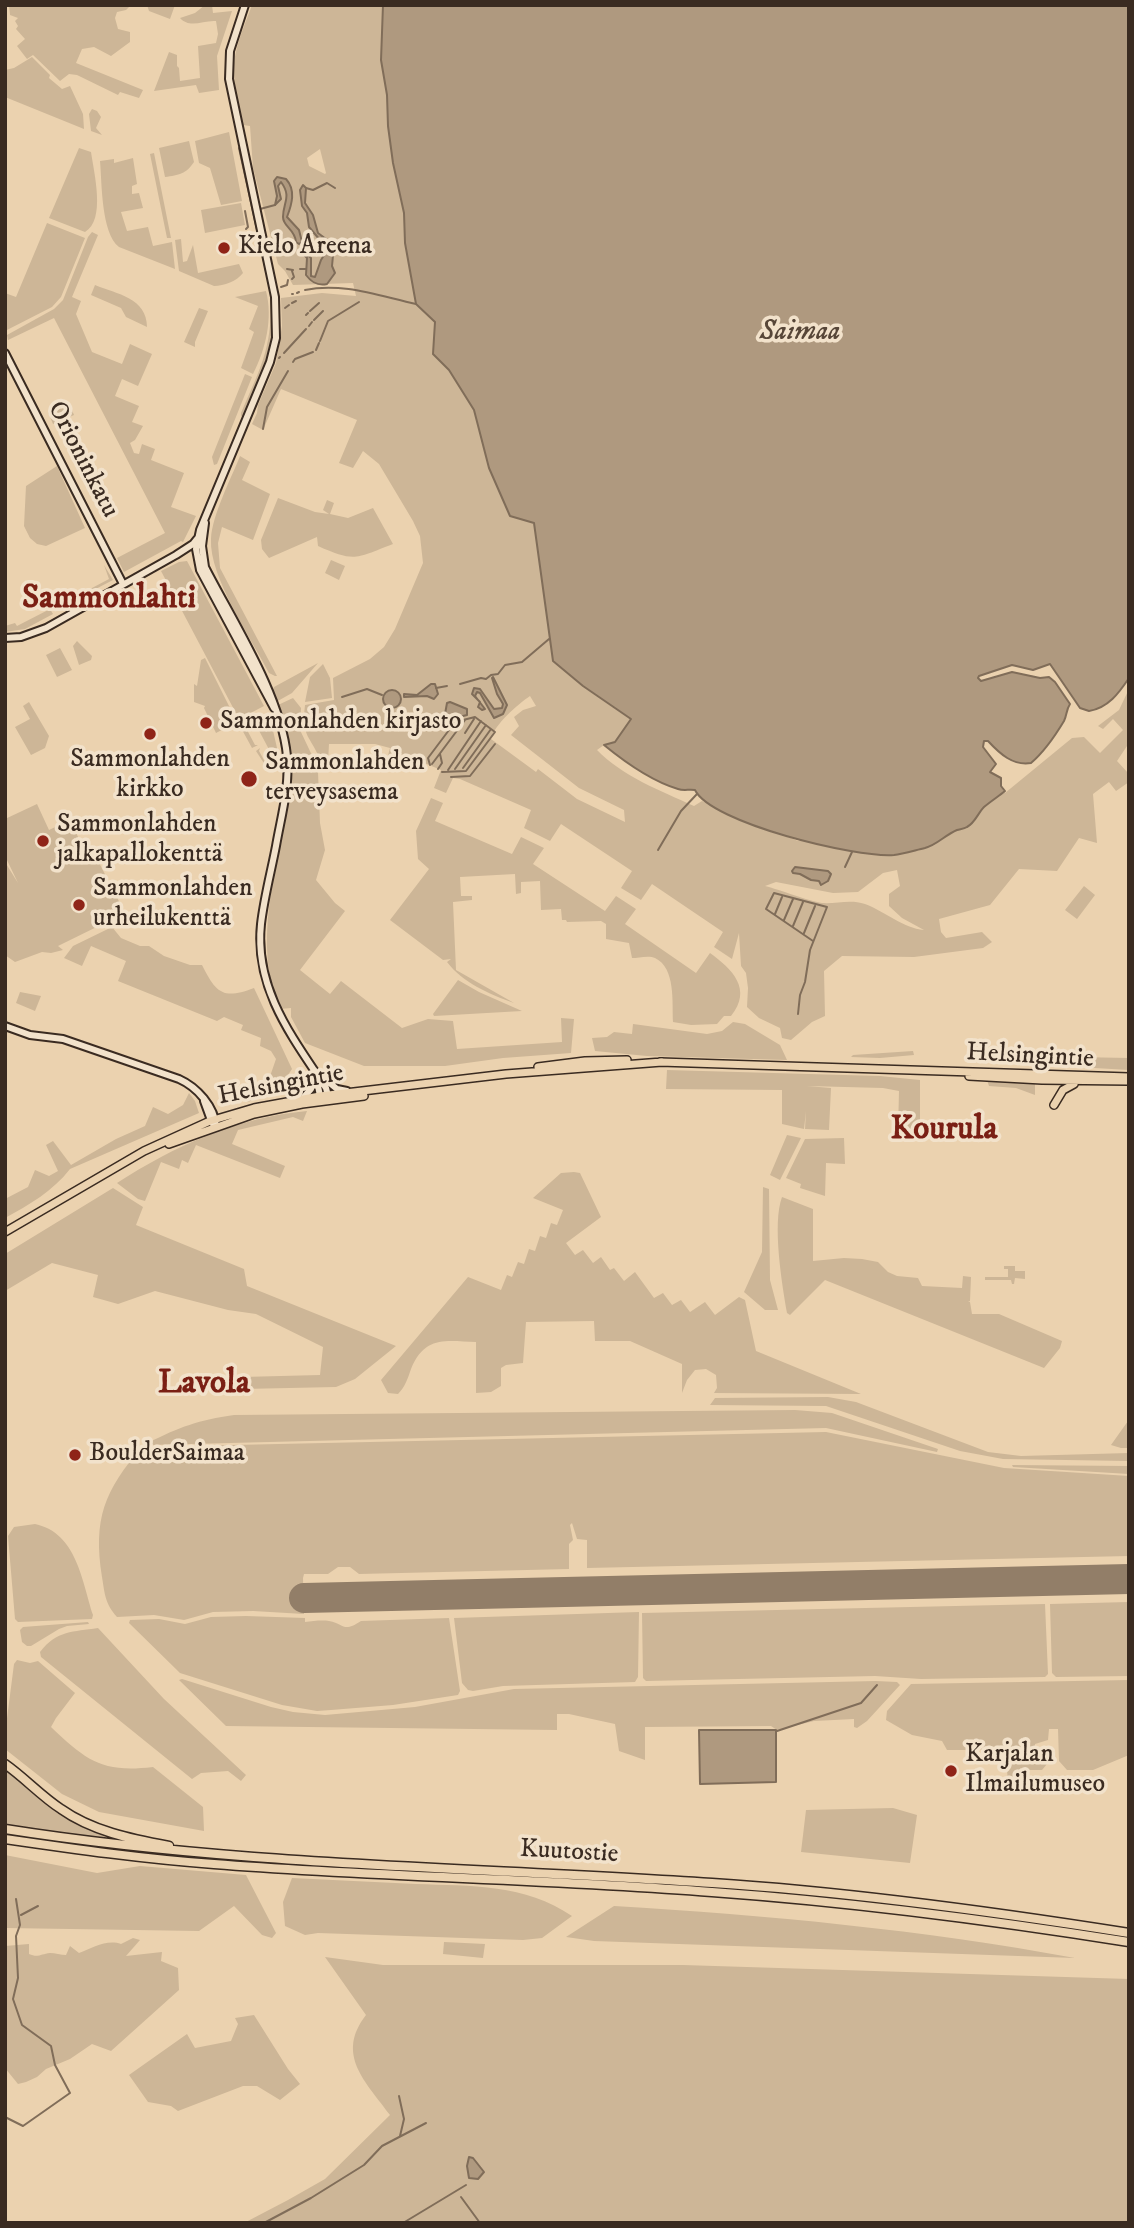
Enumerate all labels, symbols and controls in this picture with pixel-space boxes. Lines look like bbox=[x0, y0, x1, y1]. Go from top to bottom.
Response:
place label: Kielo Areena bbox=[238, 232, 372, 264]
marker: Kielo Areena bbox=[216, 240, 232, 256]
water label: Saimaa bbox=[760, 316, 840, 350]
street label: Orioninkatu bbox=[39, 397, 125, 523]
district label: Sammonlahti bbox=[22, 580, 196, 620]
place label: Sammonlahden kirjasto bbox=[220, 707, 461, 739]
marker: Sammonlahden kirjasto bbox=[198, 715, 214, 731]
marker: Sammonlahden kirkko bbox=[142, 726, 158, 742]
place label: Sammonlahden kirkko bbox=[70, 745, 230, 806]
place label: Sammonlahden terveysasema bbox=[265, 748, 425, 810]
marker: Sammonlahden terveysasema bbox=[239, 769, 259, 789]
place label: Sammonlahden jalkapallokenttä bbox=[57, 810, 223, 872]
marker: Sammonlahden jalkapallokenttä bbox=[35, 833, 51, 849]
place label: Sammonlahden urheilukenttä bbox=[93, 874, 253, 936]
marker: Sammonlahden urheilukenttä bbox=[71, 897, 87, 913]
street label: Helsingintie bbox=[965, 1038, 1095, 1076]
street label: Helsingintie bbox=[215, 1059, 347, 1113]
district label: Kourula bbox=[891, 1111, 997, 1151]
district label: Lavola bbox=[158, 1365, 250, 1405]
place label: BoulderSaimaa bbox=[89, 1439, 245, 1471]
marker: BoulderSaimaa bbox=[67, 1447, 83, 1463]
place label: Karjalan Ilmailumuseo bbox=[965, 1740, 1105, 1802]
marker: Karjalan Ilmailumuseo bbox=[943, 1763, 959, 1779]
street label: Kuutostie bbox=[519, 1835, 619, 1871]

